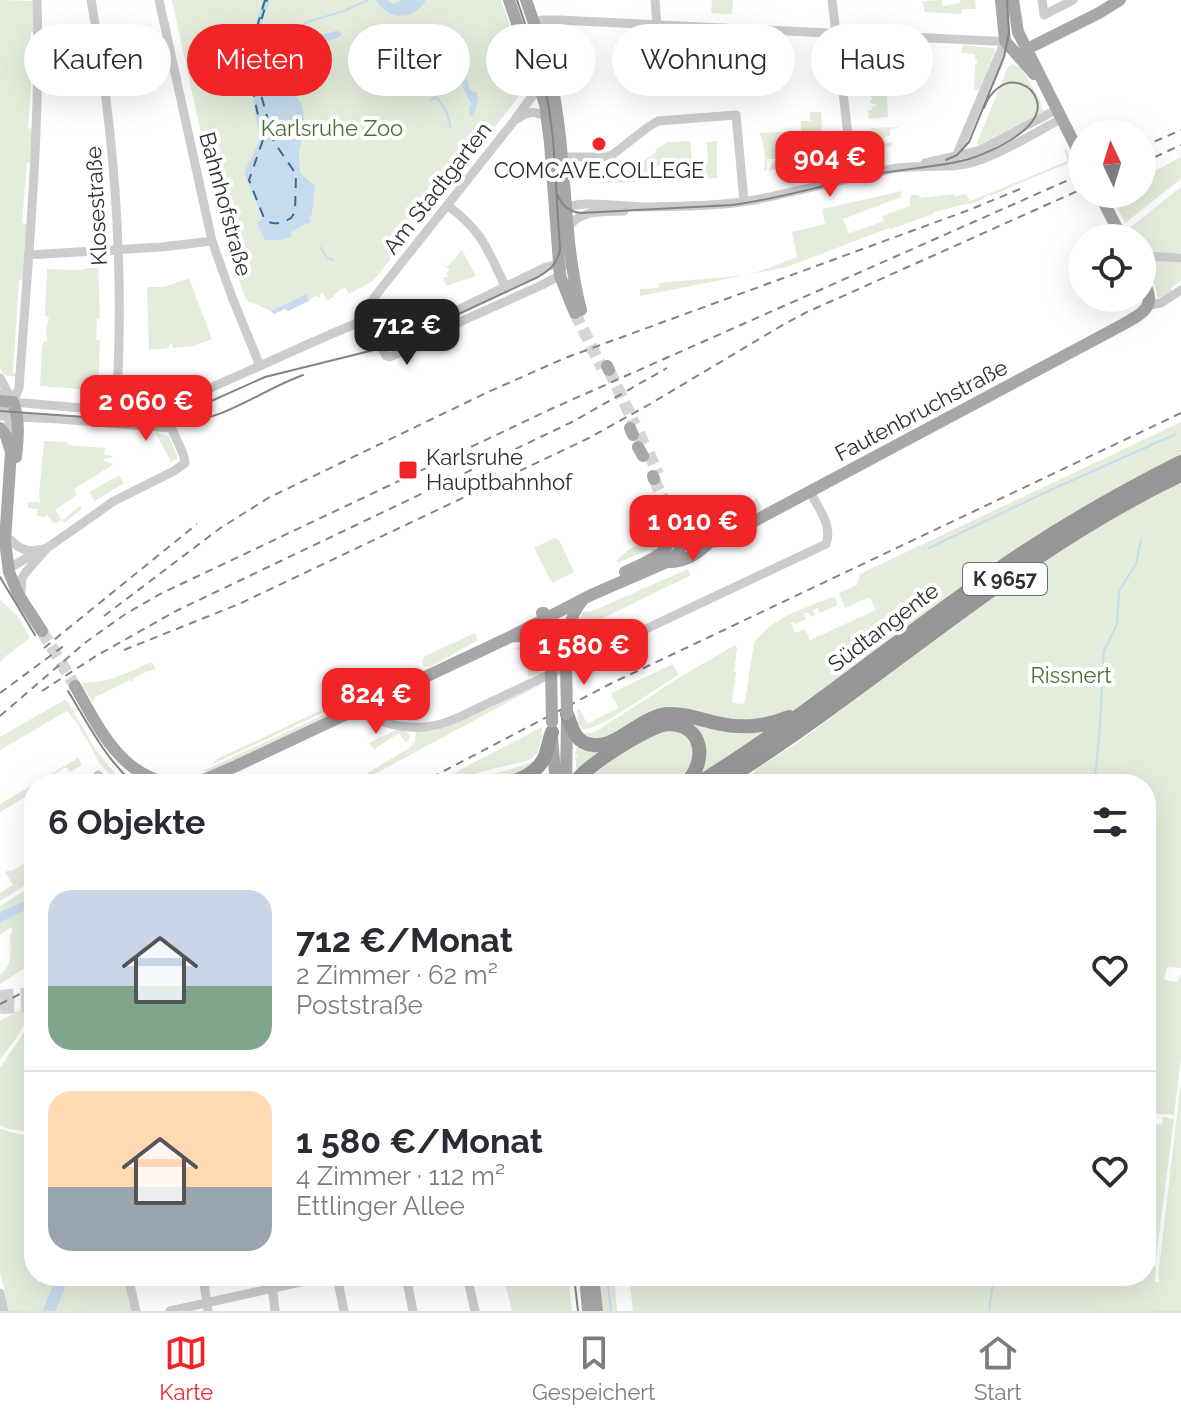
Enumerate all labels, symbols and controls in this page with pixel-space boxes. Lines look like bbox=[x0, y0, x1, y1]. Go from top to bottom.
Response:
chip: Kaufen bbox=[24, 24, 171, 96]
chip: Mieten bbox=[187, 24, 332, 96]
chip: Filter bbox=[348, 24, 470, 96]
chip: Neu bbox=[486, 24, 596, 96]
chip: Wohnung bbox=[612, 24, 795, 96]
chip: Haus bbox=[811, 24, 933, 96]
park label: Karlsruhe Zoo bbox=[261, 115, 403, 141]
street label: Am Stadtgarten bbox=[377, 117, 497, 259]
north arrow bbox=[1068, 120, 1156, 208]
map controls bbox=[1068, 120, 1156, 312]
street label: Bahnhofstraße bbox=[194, 129, 258, 279]
pin: 904 € bbox=[774, 131, 886, 199]
marker: COMCAVE.COLLEGE bbox=[590, 135, 608, 153]
text: 904 € bbox=[793, 142, 867, 172]
street label: Klosestraße bbox=[80, 146, 112, 266]
place label: COMCAVE.COLLEGE bbox=[494, 157, 704, 183]
button: locate bbox=[1068, 224, 1156, 312]
pin: 712 € bbox=[351, 299, 463, 367]
text: 712 € bbox=[372, 310, 442, 340]
street label: Fautenbruchstraße bbox=[830, 354, 1012, 466]
pin: 2 060 € bbox=[72, 375, 220, 443]
text: 2 060 € bbox=[98, 386, 194, 416]
place label: Karlsruhe Hauptbahnhof bbox=[426, 444, 573, 495]
marker: Karlsruhe Hauptbahnhof bbox=[397, 459, 419, 481]
pin: 1 010 € bbox=[619, 495, 767, 563]
text: 1 010 € bbox=[648, 506, 738, 536]
road number: K 9657 bbox=[963, 563, 1047, 595]
street label: Südtangente bbox=[823, 577, 943, 677]
pin: 1 580 € bbox=[510, 619, 658, 687]
text: 1 580 € bbox=[538, 630, 630, 660]
park label: Rissnert bbox=[1030, 662, 1112, 688]
pin: 824 € bbox=[320, 668, 432, 736]
text: 824 € bbox=[340, 679, 412, 709]
icon: filters bbox=[1088, 800, 1132, 844]
text: 6 Objekte bbox=[48, 802, 205, 842]
text: 712 €/Monat bbox=[296, 920, 513, 960]
icon: home bbox=[112, 922, 208, 1018]
icon: heart bbox=[1088, 948, 1132, 992]
text: 2 Zimmer · 62 m² bbox=[296, 960, 498, 990]
text: Poststraße bbox=[296, 990, 423, 1020]
text: 1 580 €/Monat bbox=[296, 1121, 543, 1161]
icon: home bbox=[112, 1123, 208, 1219]
icon: heart bbox=[1088, 1149, 1132, 1193]
text: 4 Zimmer · 112 m² bbox=[296, 1161, 505, 1191]
text: Ettlinger Allee bbox=[296, 1191, 465, 1221]
tab: Karte bbox=[159, 1331, 213, 1405]
tab: Gespeichert bbox=[532, 1331, 655, 1405]
tab: Start bbox=[974, 1331, 1022, 1405]

